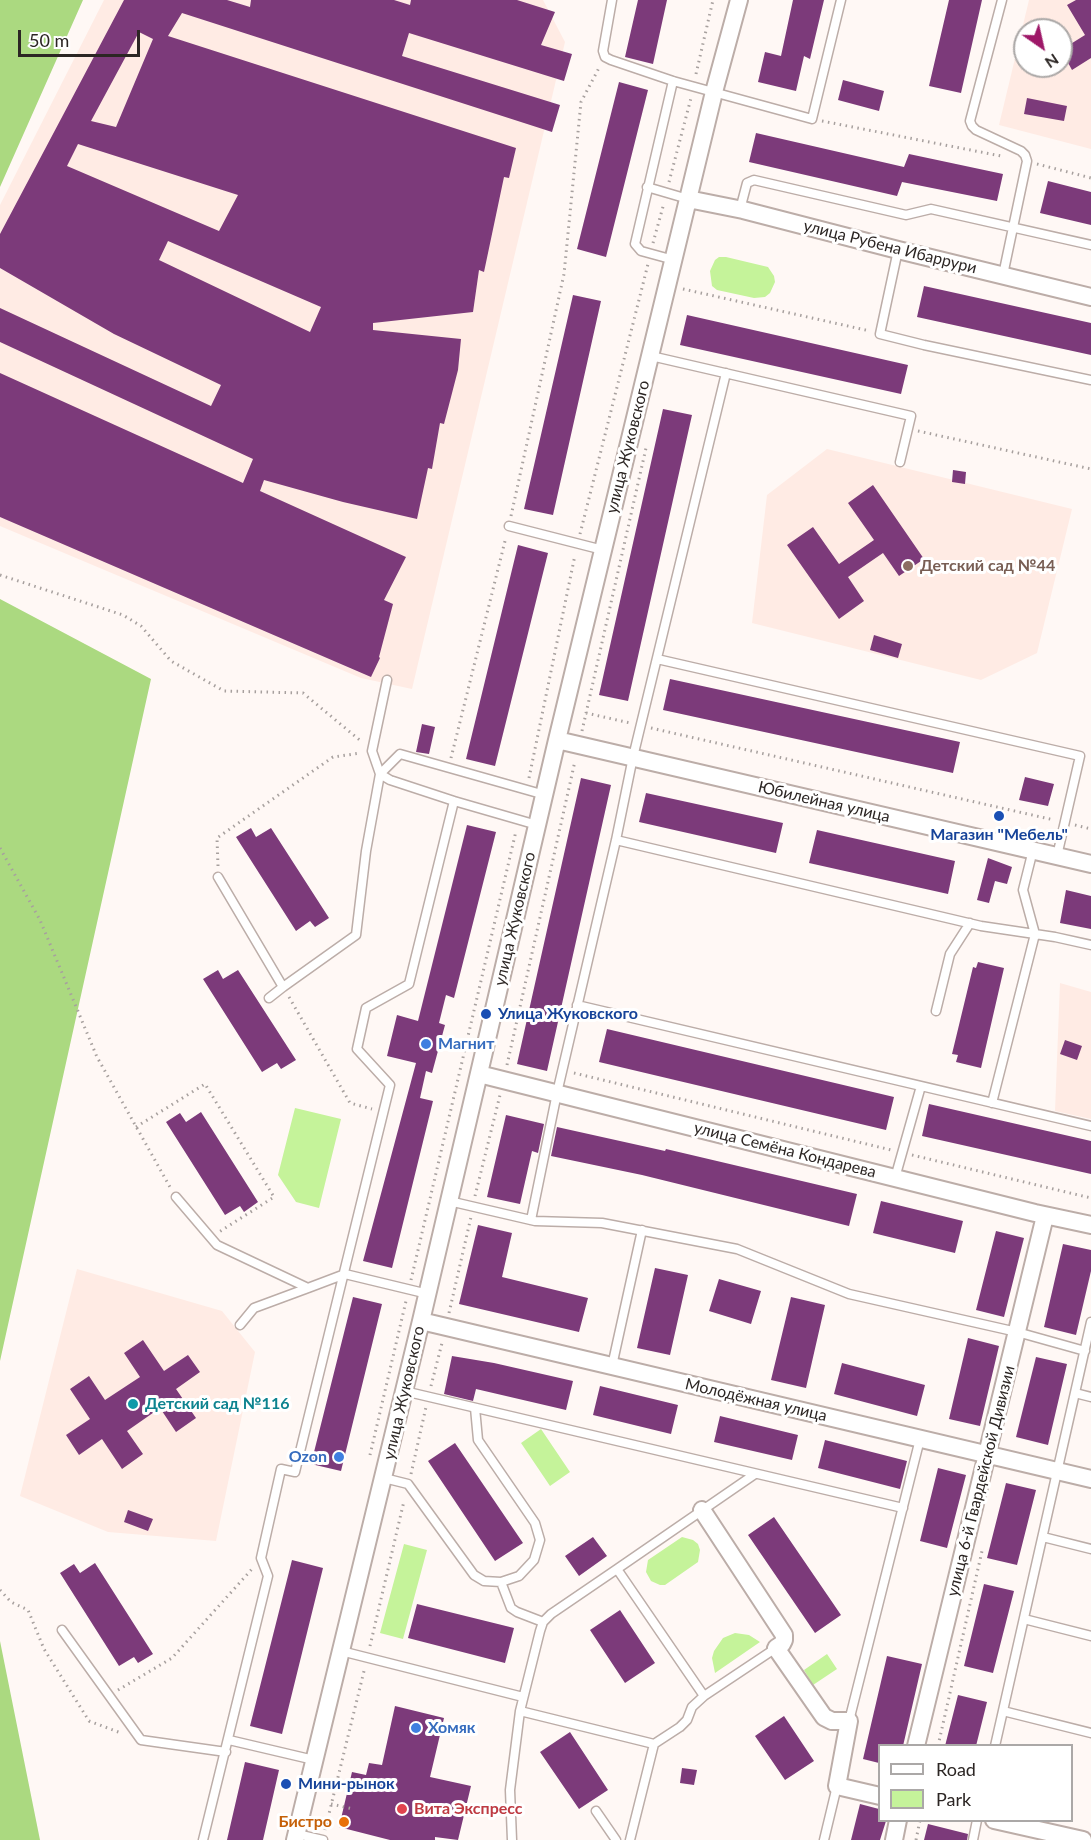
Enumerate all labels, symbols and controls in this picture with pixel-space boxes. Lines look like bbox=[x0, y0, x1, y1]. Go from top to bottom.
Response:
scale bar bbox=[21, 18, 142, 56]
north arrow bbox=[1013, 18, 1073, 78]
text: 50 m bbox=[29, 29, 69, 51]
text: N bbox=[1042, 50, 1063, 73]
street label: улица Рубена Ибаррури bbox=[801, 216, 979, 278]
street label: улица Жуковского bbox=[602, 378, 654, 516]
place label: Детский сад №44 bbox=[920, 556, 1055, 576]
marker: Детский сад №44 bbox=[901, 559, 915, 573]
street label: Юбилейная улица bbox=[756, 777, 892, 827]
marker: Магазин "Мебель" bbox=[992, 809, 1006, 823]
place label: Магазин "Мебель" bbox=[930, 825, 1068, 845]
street label: улица Жуковского bbox=[490, 850, 540, 988]
place label: Улица Жуковского bbox=[498, 1004, 638, 1024]
marker: Улица Жуковского bbox=[479, 1007, 493, 1021]
place label: Магнит bbox=[438, 1034, 494, 1054]
marker: Магнит bbox=[419, 1037, 433, 1051]
street label: улица Семёна Кондарева bbox=[692, 1118, 878, 1182]
street label: улица Жуковского bbox=[379, 1324, 429, 1462]
street label: улица 6-й Гвардейской Дивизии bbox=[943, 1364, 1019, 1598]
street label: Молодёжная улица bbox=[683, 1374, 829, 1426]
place label: Детский сад №116 bbox=[145, 1394, 289, 1414]
marker: Детский сад №116 bbox=[126, 1397, 140, 1411]
place label: Ozon bbox=[289, 1447, 327, 1467]
marker: Ozon bbox=[332, 1450, 346, 1464]
place label: Хомяк bbox=[428, 1718, 476, 1738]
marker: Хомяк bbox=[409, 1721, 423, 1735]
legend bbox=[878, 1744, 1073, 1822]
text: Road bbox=[936, 1758, 976, 1780]
place label: Мини-рынок bbox=[298, 1774, 395, 1794]
marker: Мини-рынок bbox=[279, 1777, 293, 1791]
text: Park bbox=[936, 1788, 971, 1810]
place label: Вита Экспресс bbox=[414, 1799, 523, 1819]
marker: Вита Экспресс bbox=[395, 1802, 409, 1816]
place label: Бистро bbox=[279, 1812, 332, 1832]
marker: Бистро bbox=[337, 1815, 351, 1829]

